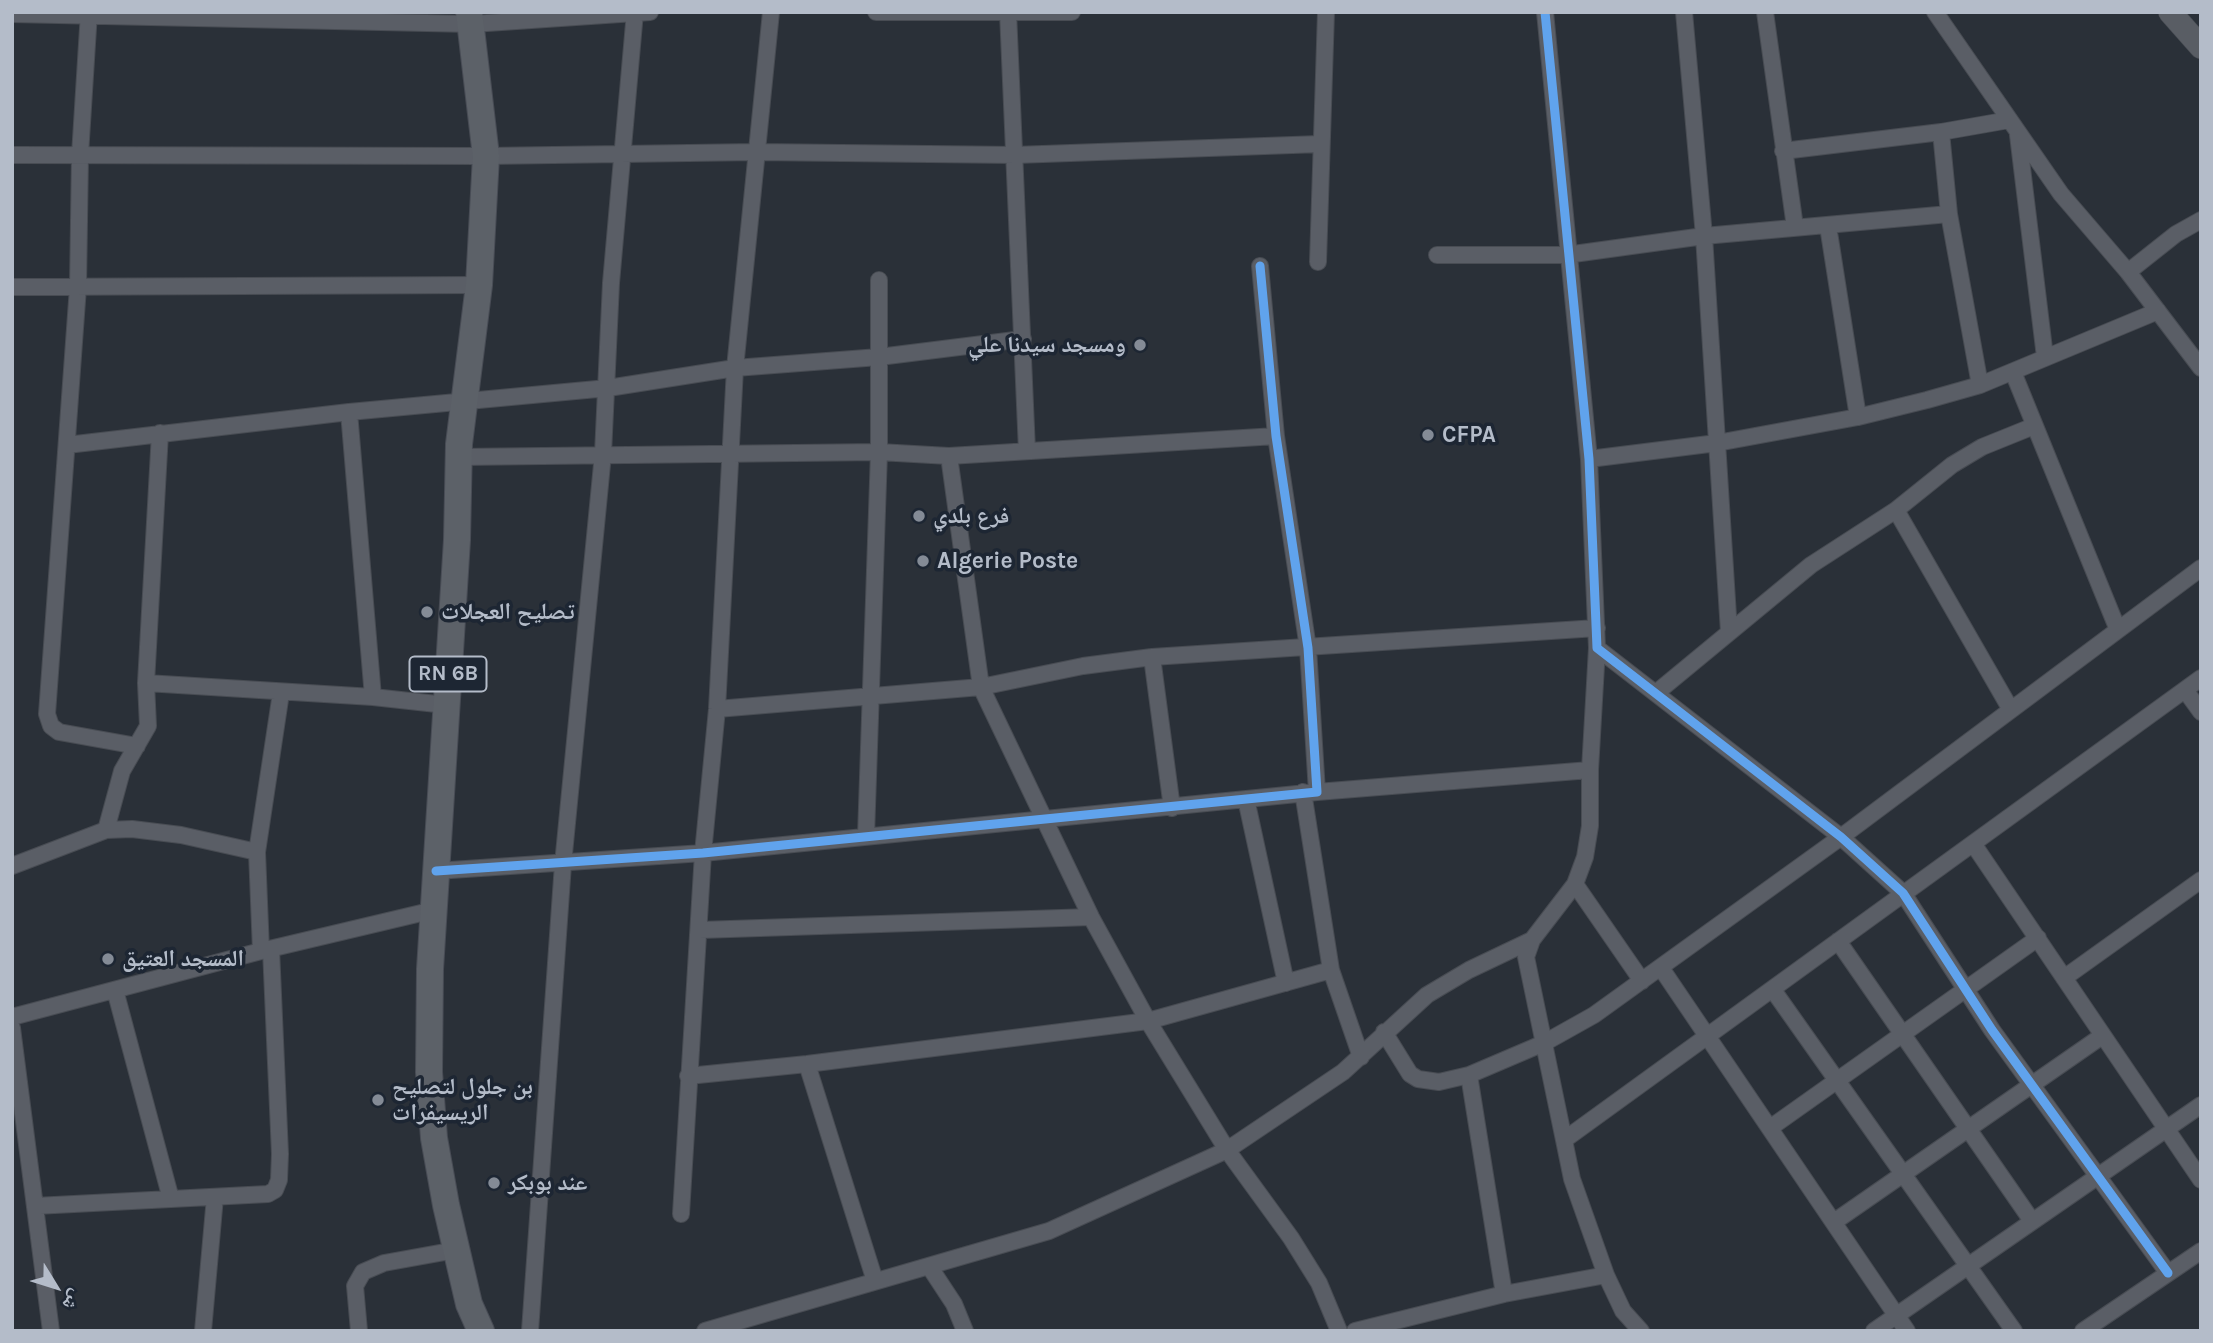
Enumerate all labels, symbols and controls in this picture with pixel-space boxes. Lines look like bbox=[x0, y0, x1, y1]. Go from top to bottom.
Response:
place label: ومسجد سيدنا علي bbox=[968, 331, 1126, 359]
marker: ومسجد سيدنا علي bbox=[1132, 337, 1148, 353]
place label: CFPA bbox=[1442, 421, 1496, 449]
marker: CFPA bbox=[1420, 427, 1436, 443]
place label: فرع بلدي bbox=[933, 502, 1009, 530]
marker: فرع بلدي bbox=[911, 508, 927, 524]
place label: Algerie Poste bbox=[937, 547, 1078, 575]
marker: Algerie Poste bbox=[915, 553, 931, 569]
place label: تصليح العجلات bbox=[441, 598, 575, 626]
marker: تصليح العجلات bbox=[419, 604, 435, 620]
road number: RN 6B bbox=[410, 656, 486, 692]
place label: المسجد العتيق bbox=[122, 945, 244, 973]
marker: المسجد العتيق bbox=[100, 951, 116, 967]
place label: بن جلول لتصليح الريسيفرات bbox=[392, 1073, 533, 1127]
marker: بن جلول لتصليح الريسيفرات bbox=[370, 1092, 386, 1108]
place label: عند بوبكر bbox=[508, 1169, 587, 1197]
marker: عند بوبكر bbox=[486, 1175, 502, 1191]
north arrow bbox=[21, 1252, 91, 1322]
text: ش bbox=[58, 1285, 87, 1315]

